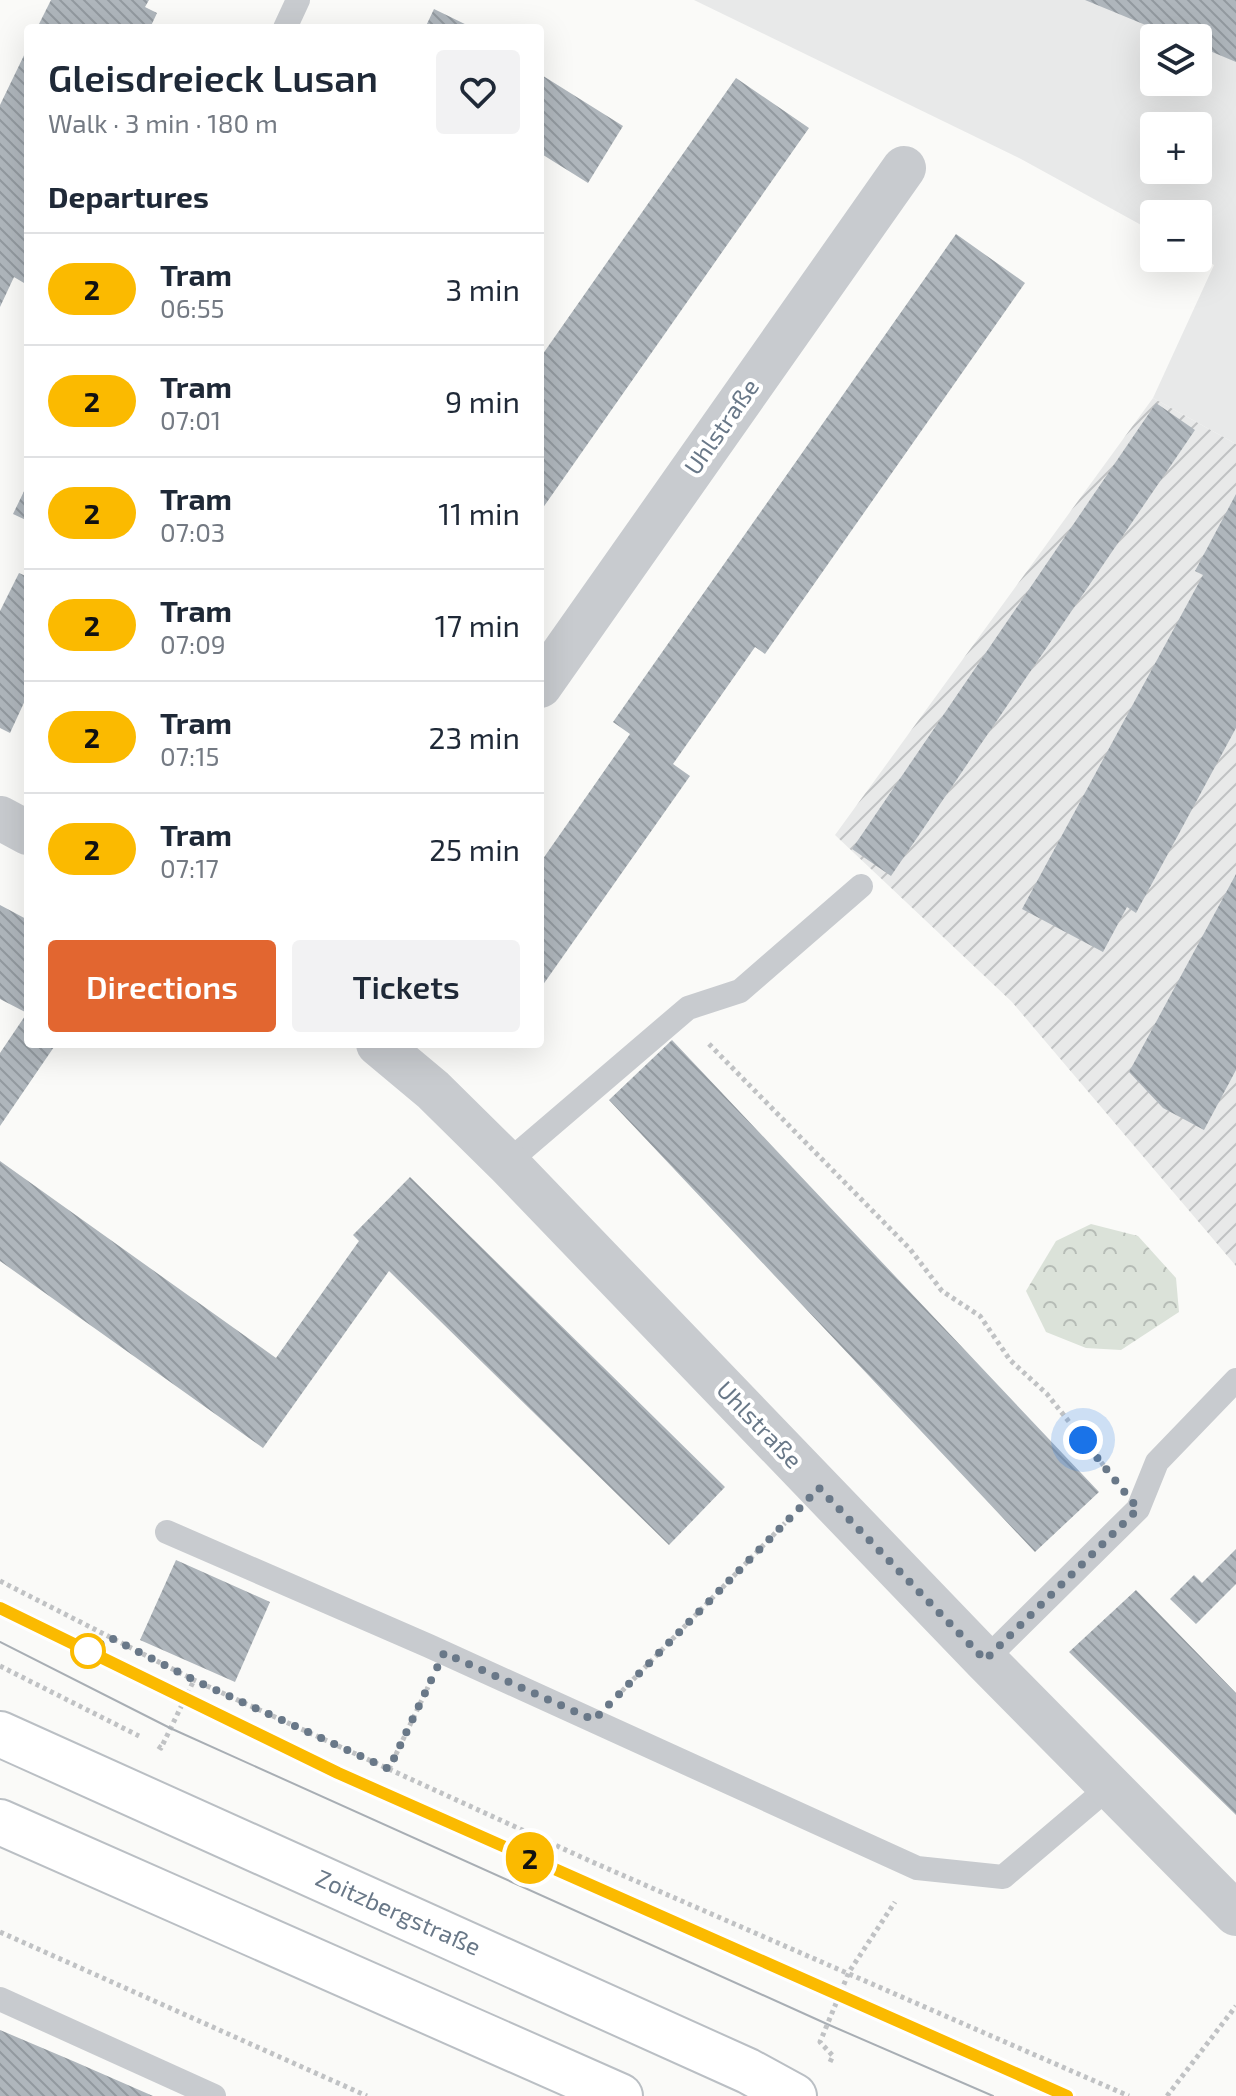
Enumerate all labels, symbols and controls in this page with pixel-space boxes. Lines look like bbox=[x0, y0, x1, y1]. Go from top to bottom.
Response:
map controls bbox=[1140, 24, 1212, 272]
button: layers bbox=[1140, 24, 1212, 96]
button: heart bbox=[436, 50, 520, 134]
text: Gleisdreieck Lusan bbox=[48, 54, 378, 100]
text: Walk · 3 min · 180 m bbox=[48, 107, 278, 138]
button: + bbox=[1140, 112, 1212, 184]
text: Departures bbox=[48, 178, 209, 214]
button: − bbox=[1140, 200, 1212, 272]
text: Tram bbox=[160, 256, 232, 292]
text: 3 min bbox=[445, 271, 520, 307]
text: 2 bbox=[84, 272, 100, 306]
text: 06:55 bbox=[160, 292, 225, 323]
text: Tram bbox=[160, 368, 232, 404]
street label: Uhlstraße bbox=[677, 373, 764, 480]
text: 9 min bbox=[445, 383, 520, 419]
text: 2 bbox=[84, 384, 100, 418]
text: 07:01 bbox=[160, 404, 221, 435]
text: Tram bbox=[160, 480, 232, 516]
text: 11 min bbox=[438, 495, 520, 531]
text: 2 bbox=[84, 496, 100, 530]
text: 07:03 bbox=[160, 516, 225, 547]
text: Tram bbox=[160, 592, 232, 628]
text: 17 min bbox=[435, 607, 520, 643]
text: 2 bbox=[84, 608, 100, 642]
text: 07:09 bbox=[160, 628, 226, 659]
text: Tram bbox=[160, 704, 232, 740]
text: 23 min bbox=[429, 719, 520, 755]
text: 2 bbox=[84, 720, 100, 754]
text: 07:15 bbox=[160, 740, 219, 771]
text: Tram bbox=[160, 816, 232, 852]
text: 25 min bbox=[429, 831, 520, 867]
text: 2 bbox=[84, 832, 100, 866]
text: 07:17 bbox=[160, 852, 219, 883]
button: Directions bbox=[48, 940, 276, 1032]
button: Tickets bbox=[292, 940, 520, 1032]
street label: Uhlstraße bbox=[711, 1374, 809, 1474]
your location bbox=[1063, 1420, 1103, 1460]
unlabelled marker bbox=[71, 1634, 105, 1668]
line badge: 2 bbox=[504, 1832, 556, 1884]
text: 2 bbox=[522, 1841, 538, 1875]
street label: Zoitzbergstraße bbox=[312, 1862, 485, 1961]

